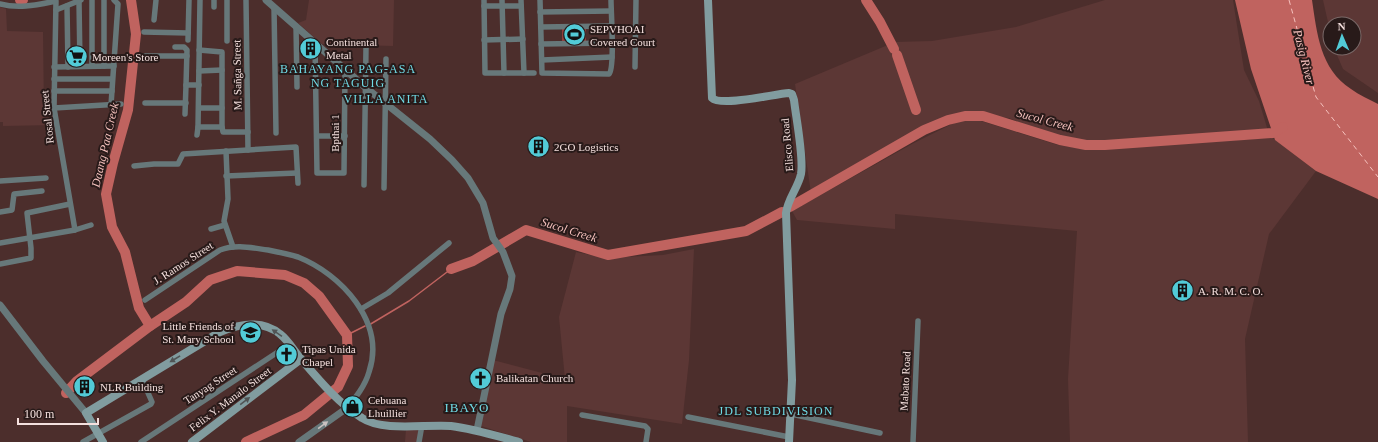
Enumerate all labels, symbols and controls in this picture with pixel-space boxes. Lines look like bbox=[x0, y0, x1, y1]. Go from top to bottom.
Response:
north arrow bbox=[1322, 16, 1362, 56]
text: N bbox=[1337, 20, 1346, 32]
sports icon: SEPVHOAI Covered Court bbox=[561, 22, 587, 48]
place label: SEPVHOAI Covered Court bbox=[590, 23, 655, 48]
water label: Pasig River bbox=[1290, 27, 1318, 86]
building icon: Continental Metal bbox=[297, 35, 323, 61]
place label: Continental Metal bbox=[326, 36, 377, 61]
street label: M. Sañga Street bbox=[230, 40, 244, 110]
supermarket icon: Moreen's Store bbox=[64, 44, 90, 70]
place label: Moreen's Store bbox=[92, 51, 159, 63]
district label: BAHAYANG PAG-ASA NG TAGUIG bbox=[280, 62, 416, 90]
street label: Rosal Street bbox=[38, 90, 56, 144]
district label: VILLA ANITA bbox=[343, 92, 429, 106]
water label: Daang Paa Creek bbox=[88, 101, 122, 190]
water label: Sucol Creek bbox=[1015, 106, 1075, 134]
street label: Bpthai 1 bbox=[329, 114, 341, 152]
street label: Elisco Road bbox=[779, 117, 795, 172]
building icon: 2GO Logistics bbox=[525, 134, 551, 160]
place label: 2GO Logistics bbox=[554, 141, 618, 153]
water label: Sucol Creek bbox=[539, 215, 599, 245]
street label: J. Ramos Street bbox=[151, 239, 215, 287]
building icon: A. R. M. C. O. bbox=[1170, 278, 1196, 304]
place label: A. R. M. C. O. bbox=[1198, 285, 1263, 297]
school or university icon: Little Friends of St. Mary School bbox=[237, 319, 263, 345]
place label: Little Friends of St. Mary School bbox=[162, 320, 234, 345]
one-way arrow bbox=[271, 329, 283, 336]
church icon: Tipas Unida Chapel bbox=[274, 342, 300, 368]
place label: Tipas Unida Chapel bbox=[302, 343, 356, 368]
street label: Mabato Road bbox=[897, 350, 913, 411]
one-way arrow bbox=[169, 355, 181, 362]
street label: Tanyag Street bbox=[181, 363, 239, 407]
street label: Felix Y. Manalo Street bbox=[187, 364, 273, 434]
church icon: Balikatan Church bbox=[468, 365, 494, 391]
place label: Balikatan Church bbox=[496, 372, 574, 384]
building icon: NLR Building bbox=[72, 374, 98, 400]
place label: NLR Building bbox=[100, 381, 164, 393]
shop icon: Cebuana Lhuillier bbox=[339, 393, 365, 419]
place label: Cebuana Lhuillier bbox=[368, 394, 407, 419]
one-way arrow bbox=[240, 397, 251, 405]
scale bar bbox=[18, 400, 98, 426]
district label: IBAYO bbox=[445, 400, 489, 415]
district label: JDL SUBDIVISION bbox=[719, 404, 833, 418]
text: 100 m bbox=[24, 407, 55, 421]
one-way arrow bbox=[318, 421, 329, 429]

